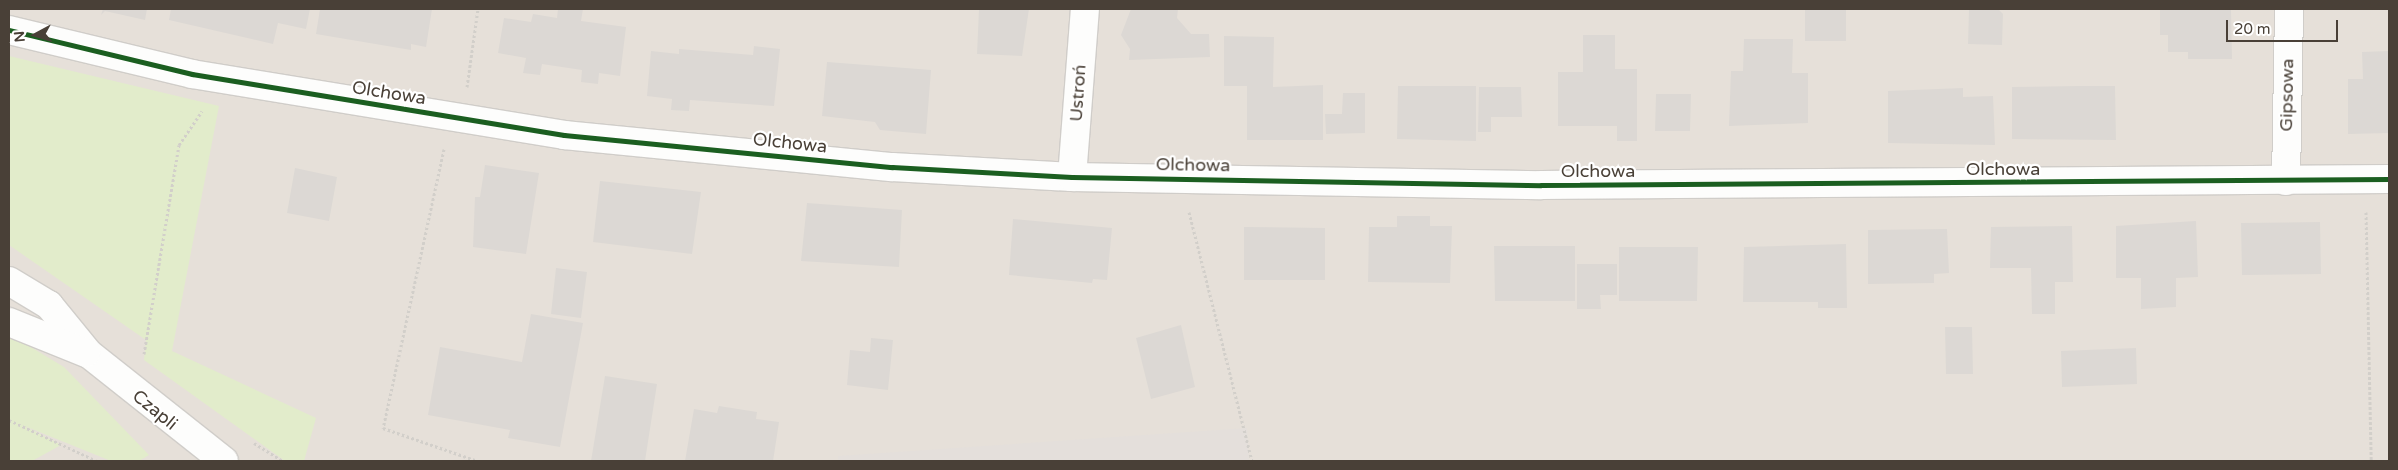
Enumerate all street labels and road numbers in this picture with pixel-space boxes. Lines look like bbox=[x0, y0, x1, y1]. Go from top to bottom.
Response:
street label: Gipsowa bbox=[2276, 58, 2298, 132]
street label: Ustroń bbox=[1065, 64, 1091, 122]
street label: Olchowa bbox=[350, 76, 428, 110]
street label: Olchowa bbox=[752, 128, 828, 158]
street label: Olchowa bbox=[1156, 154, 1230, 176]
street label: Olchowa bbox=[1966, 158, 2040, 180]
street label: Olchowa bbox=[1561, 160, 1635, 182]
street label: Czapli bbox=[128, 385, 182, 435]

